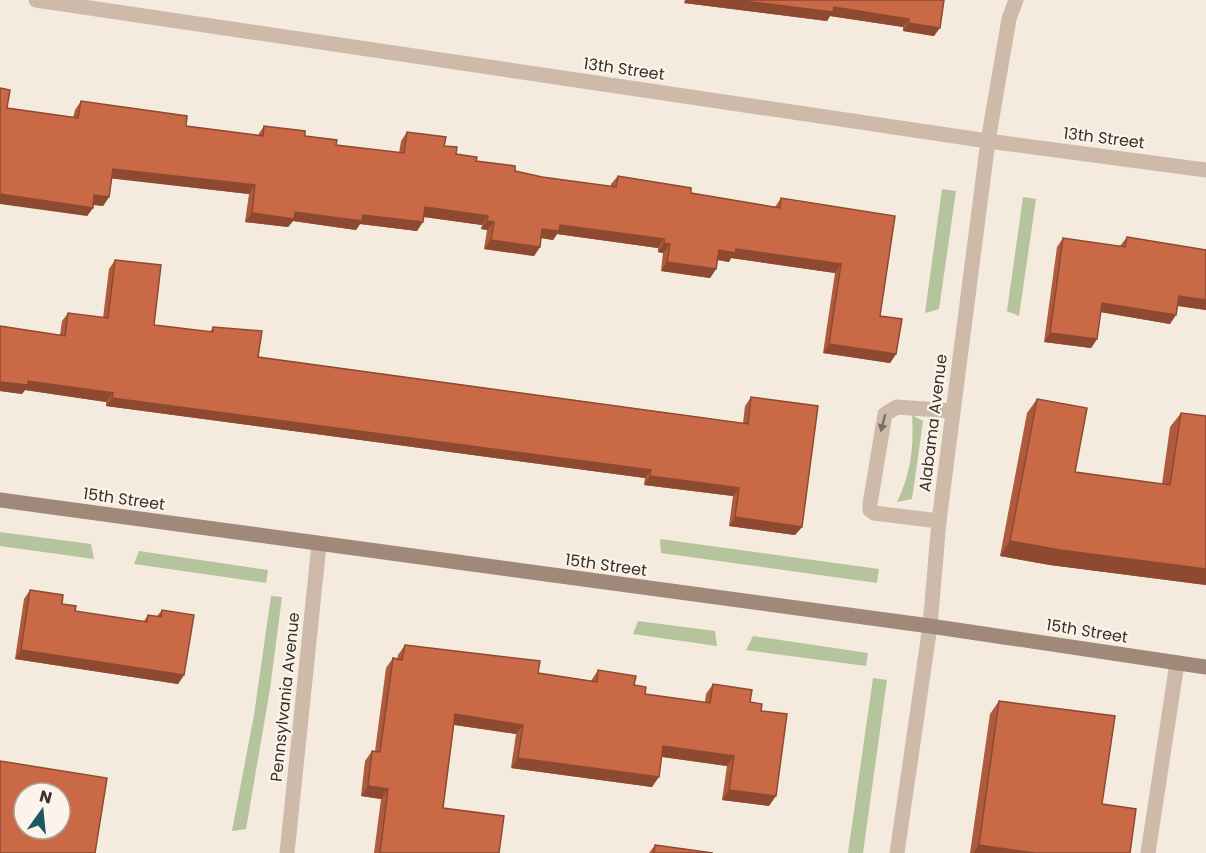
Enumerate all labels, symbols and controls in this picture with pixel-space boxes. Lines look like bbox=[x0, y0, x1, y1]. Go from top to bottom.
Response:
street label: 13th Street bbox=[582, 52, 666, 86]
street label: 13th Street bbox=[1062, 122, 1146, 154]
street label: Alabama Avenue bbox=[913, 353, 953, 493]
one-way arrow bbox=[877, 414, 887, 432]
street label: 15th Street bbox=[82, 482, 167, 516]
street label: 15th Street bbox=[564, 548, 649, 582]
street label: Pennsylvania Avenue bbox=[265, 611, 305, 783]
street label: 15th Street bbox=[1045, 613, 1130, 649]
north arrow bbox=[12, 781, 72, 841]
text: N bbox=[37, 784, 55, 810]

